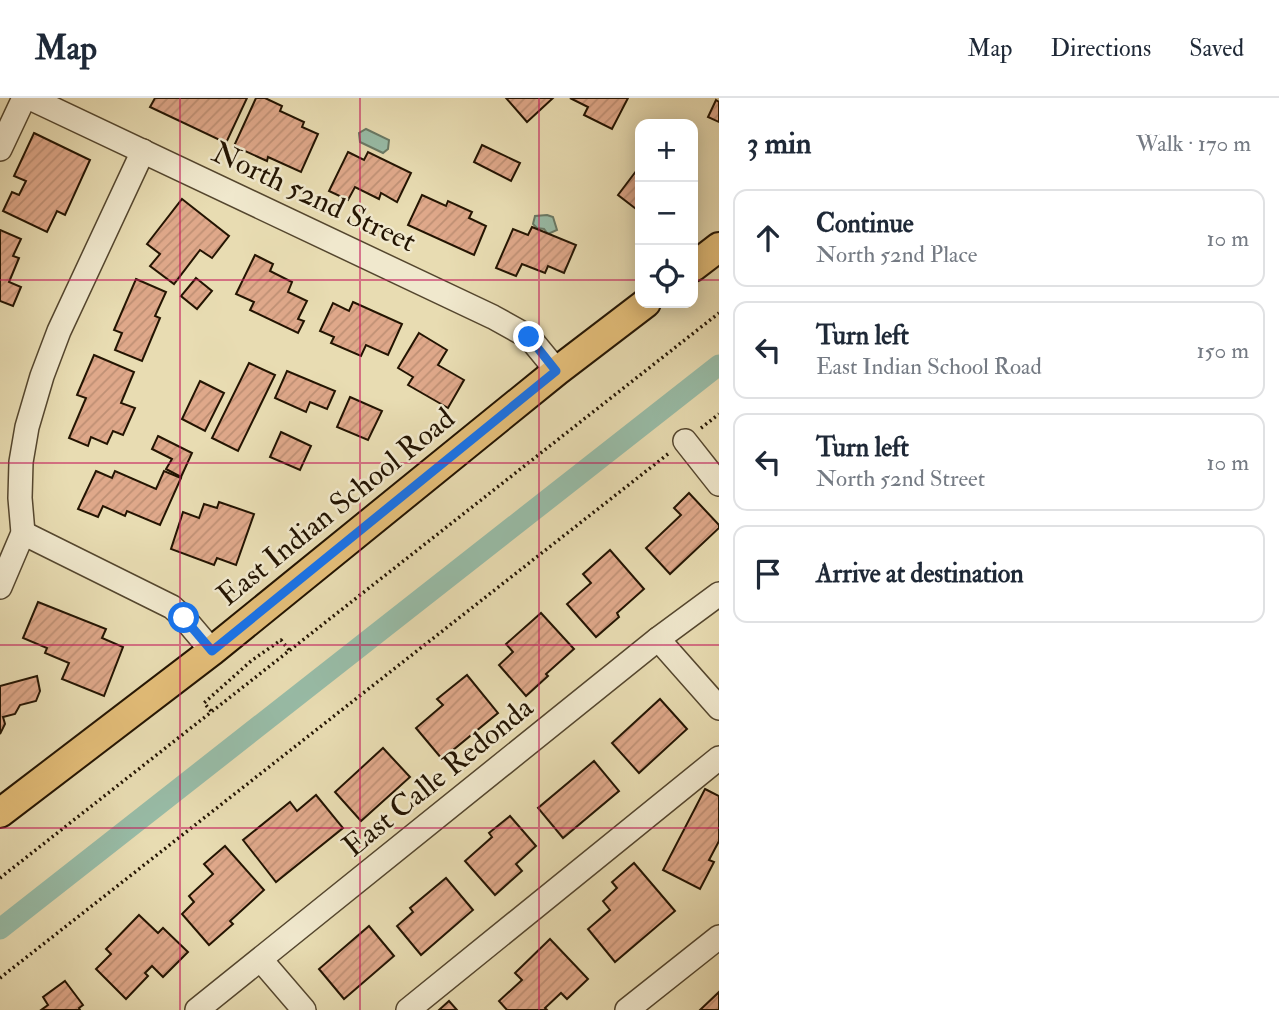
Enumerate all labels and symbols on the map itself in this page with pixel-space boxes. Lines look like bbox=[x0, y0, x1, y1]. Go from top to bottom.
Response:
street label: North 52nd Street bbox=[206, 134, 422, 260]
route end bbox=[513, 321, 544, 352]
street label: East Indian School Road bbox=[210, 400, 462, 614]
route start bbox=[168, 602, 199, 633]
street label: East Calle Redonda bbox=[335, 689, 541, 865]

